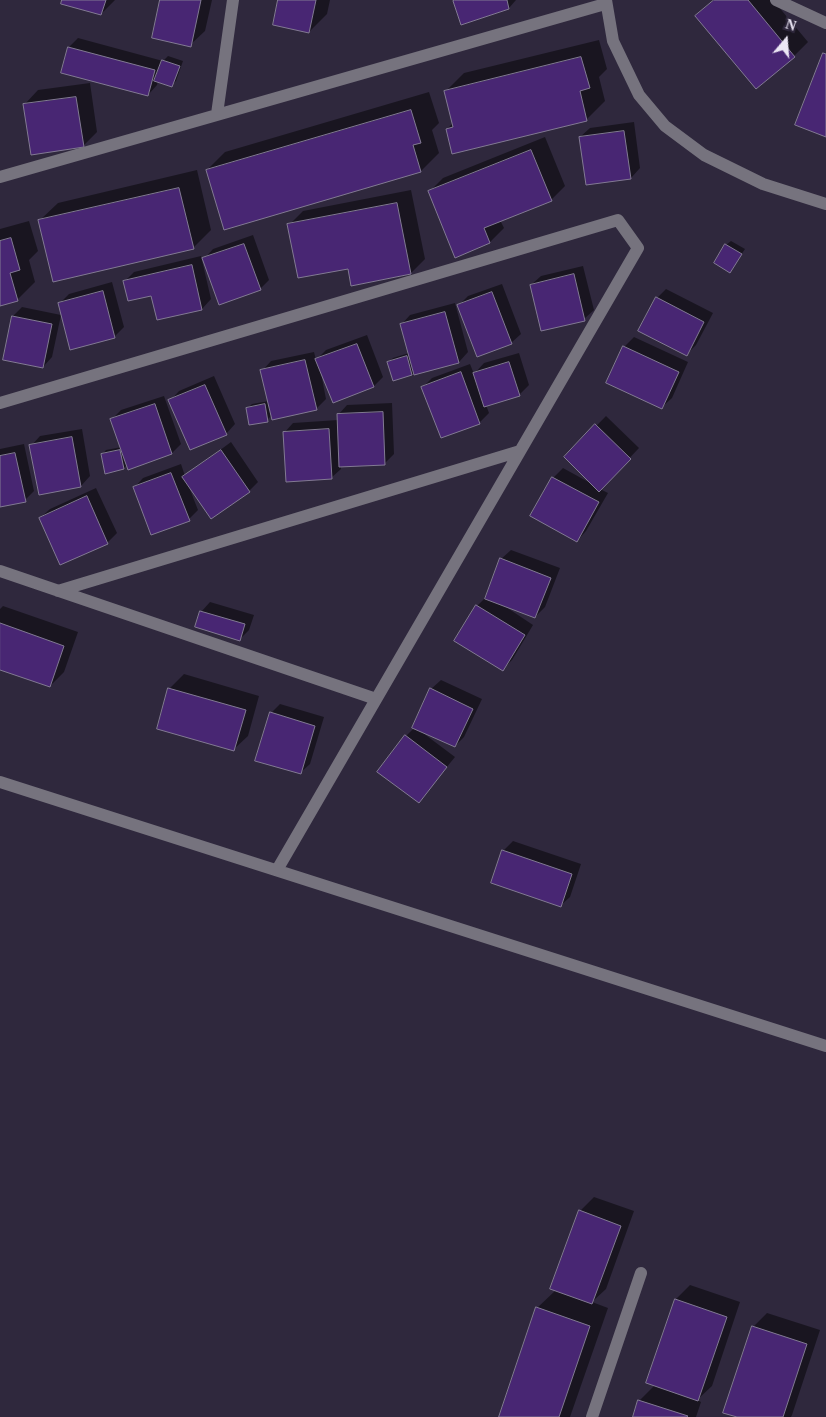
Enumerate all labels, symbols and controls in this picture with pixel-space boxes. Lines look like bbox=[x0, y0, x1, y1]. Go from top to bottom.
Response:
north arrow bbox=[761, 15, 811, 65]
text: N bbox=[784, 17, 798, 34]

